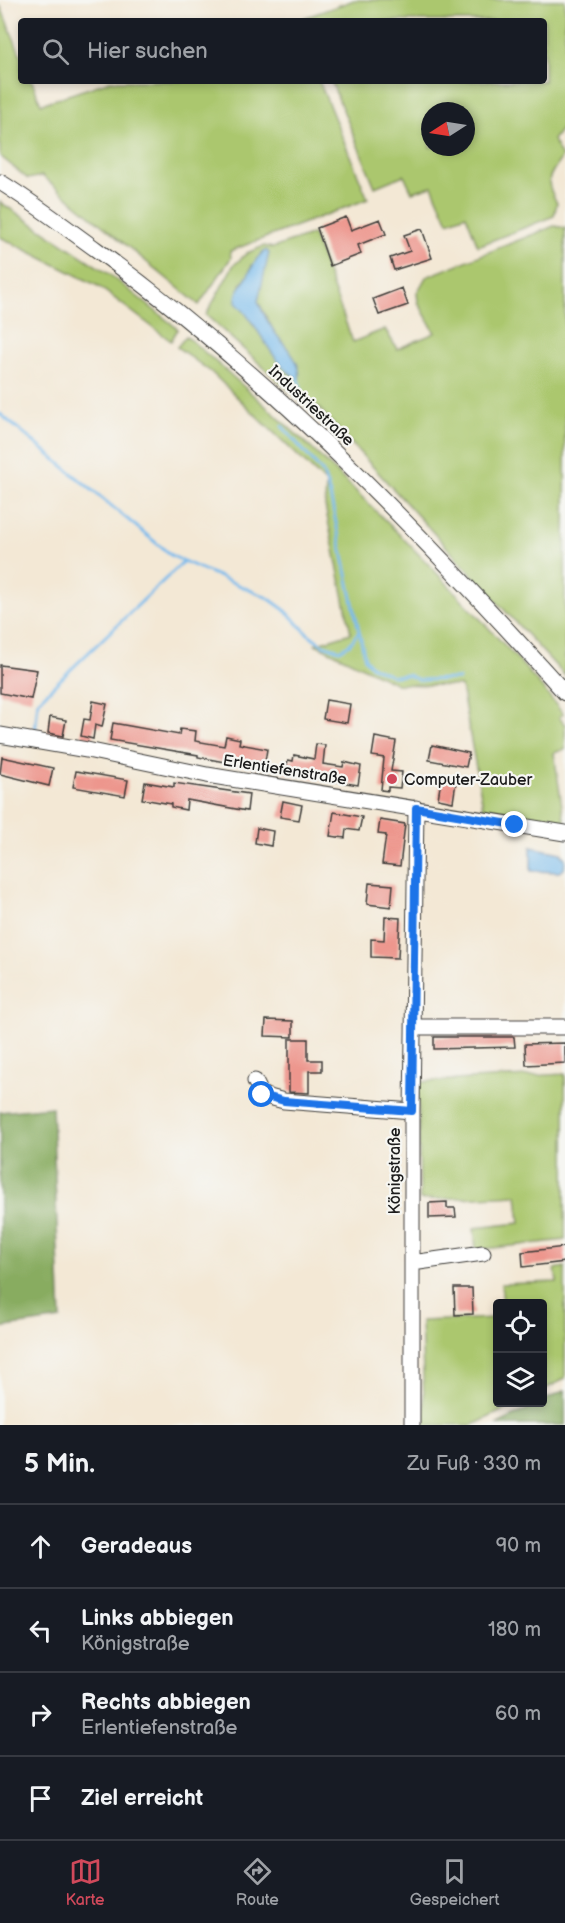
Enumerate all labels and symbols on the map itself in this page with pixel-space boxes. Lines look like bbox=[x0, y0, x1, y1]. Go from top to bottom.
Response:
north arrow bbox=[421, 102, 475, 156]
street label: Industriestraße bbox=[264, 362, 358, 451]
street label: Erlentiefenstraße bbox=[222, 751, 349, 790]
place label: Computer-Zauber bbox=[404, 771, 532, 790]
marker: Computer-Zauber bbox=[385, 772, 399, 786]
route end bbox=[501, 811, 527, 837]
route start bbox=[248, 1081, 274, 1107]
street label: Königstraße bbox=[386, 1127, 405, 1214]

